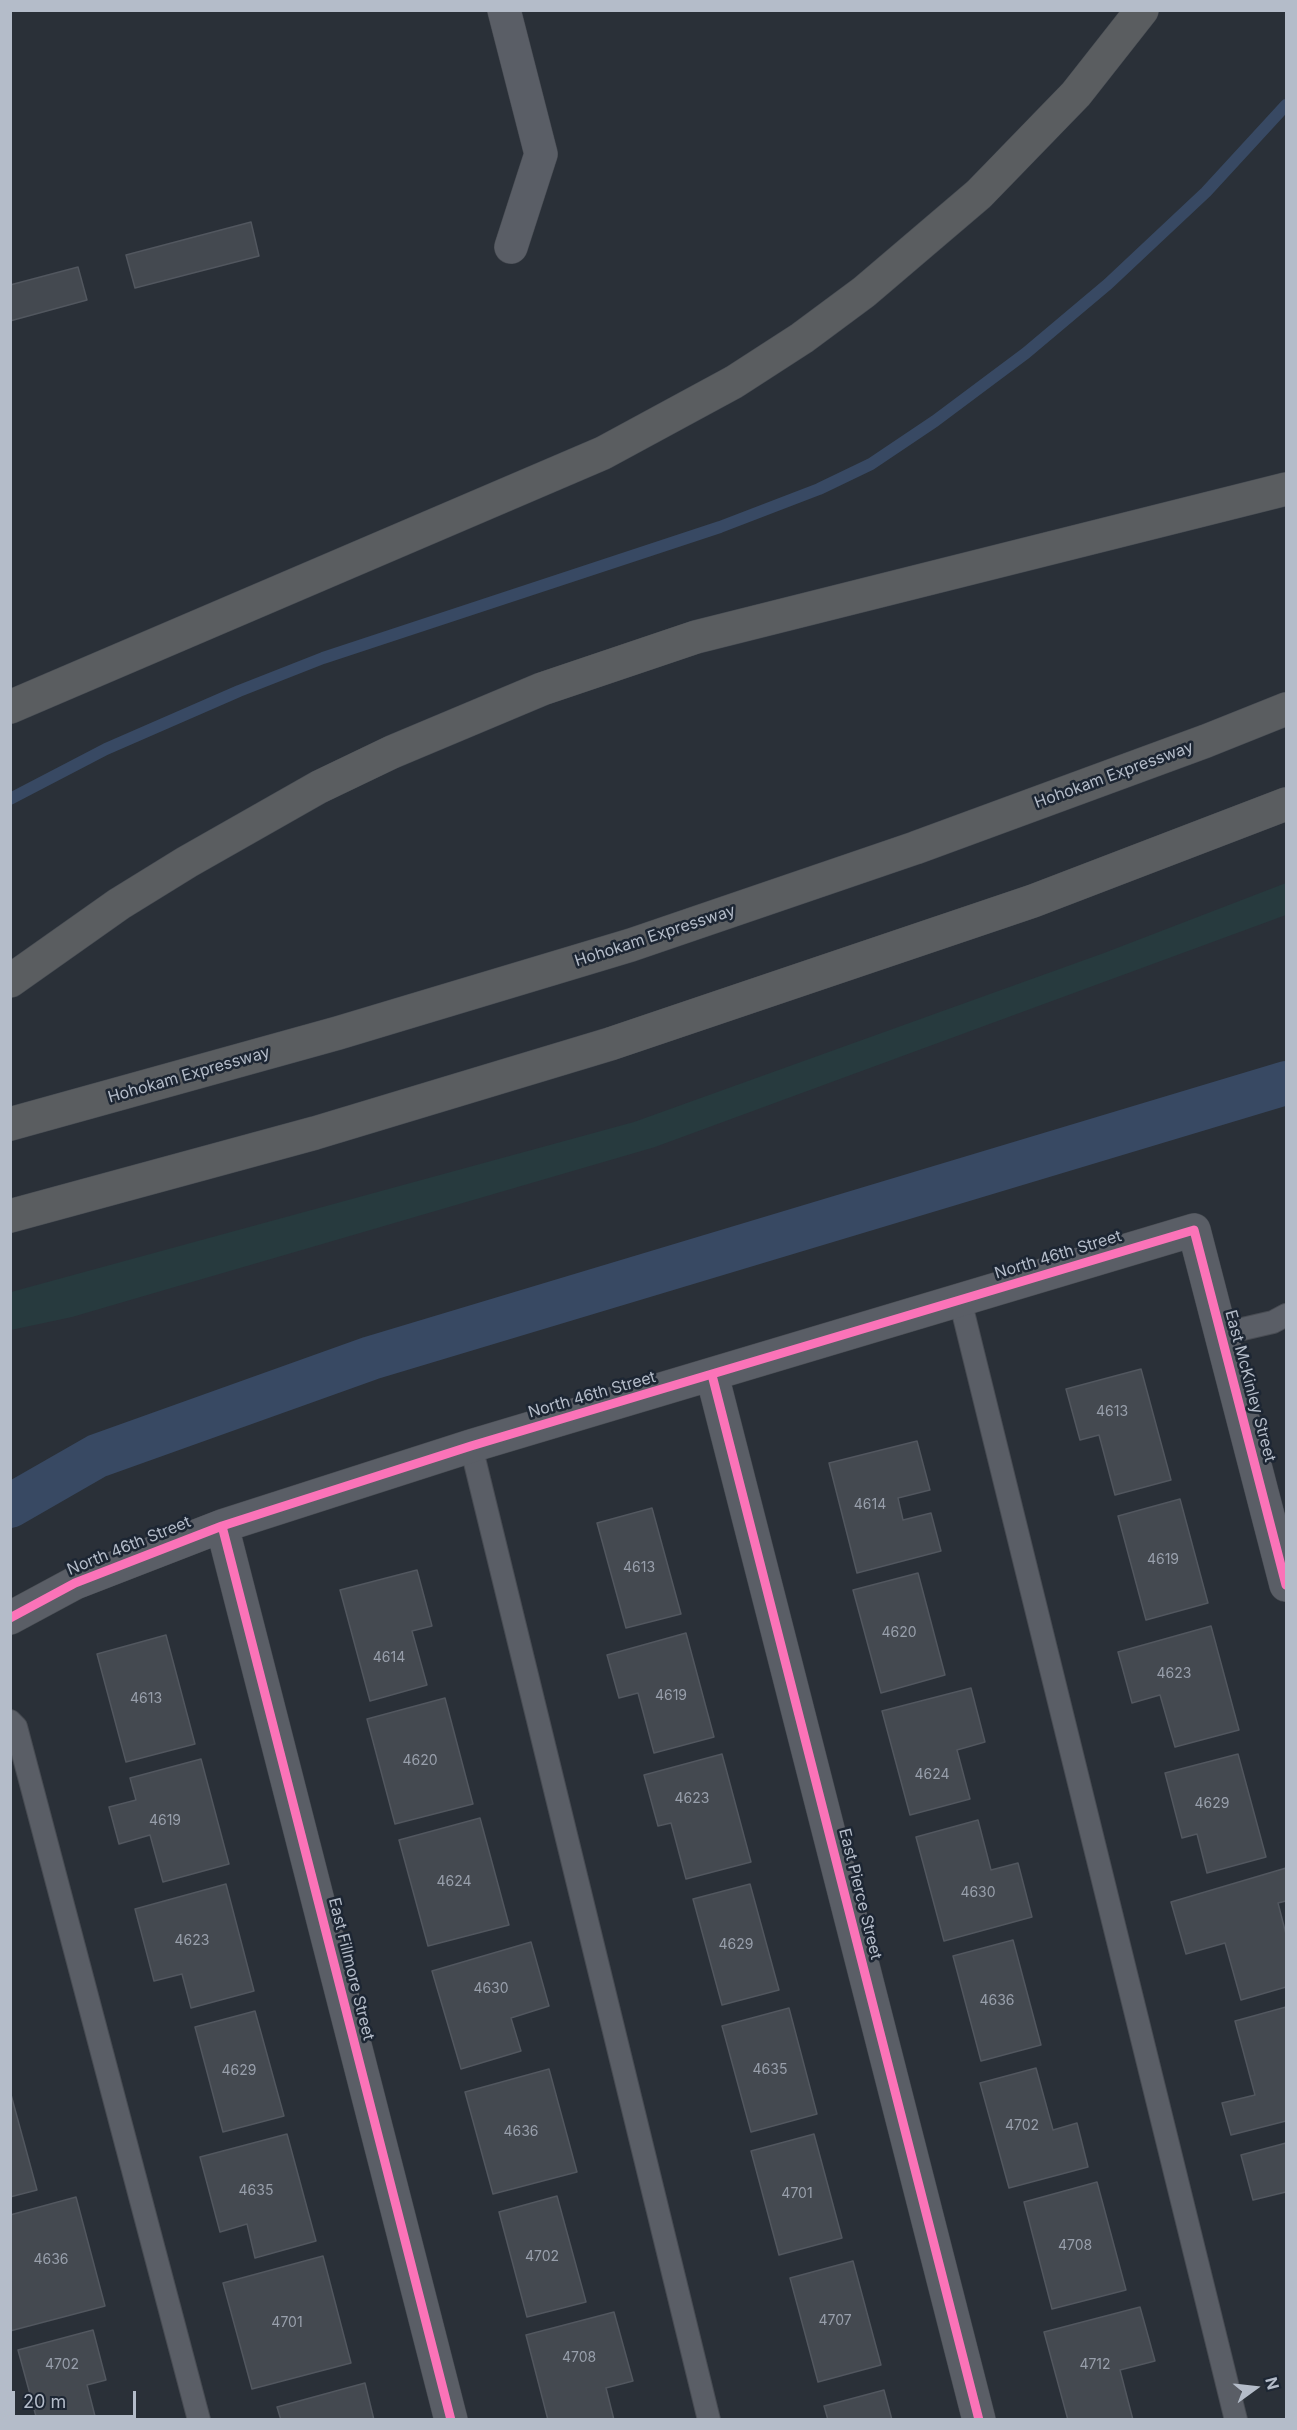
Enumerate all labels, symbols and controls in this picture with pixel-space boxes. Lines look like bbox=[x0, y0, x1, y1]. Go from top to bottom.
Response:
street label: Hohokam Expressway bbox=[1032, 737, 1196, 813]
street label: Hohokam Expressway bbox=[572, 901, 738, 971]
street label: Hohokam Expressway bbox=[106, 1043, 272, 1107]
street label: North 46th Street bbox=[992, 1227, 1124, 1283]
street label: East McKinley Street bbox=[1221, 1308, 1279, 1464]
street label: North 46th Street bbox=[526, 1368, 658, 1422]
house number: 4613 bbox=[1096, 1404, 1128, 1420]
house number: 4614 bbox=[854, 1497, 886, 1513]
street label: North 46th Street bbox=[64, 1512, 194, 1580]
house number: 4619 bbox=[1147, 1552, 1179, 1568]
house number: 4613 bbox=[623, 1560, 655, 1576]
house number: 4620 bbox=[881, 1625, 917, 1641]
house number: 4614 bbox=[373, 1650, 405, 1666]
house number: 4623 bbox=[1157, 1666, 1191, 1682]
house number: 4619 bbox=[655, 1688, 687, 1704]
house number: 4613 bbox=[130, 1691, 162, 1707]
house number: 4620 bbox=[402, 1753, 438, 1769]
house number: 4624 bbox=[914, 1767, 950, 1783]
house number: 4623 bbox=[675, 1791, 709, 1807]
house number: 4629 bbox=[1195, 1796, 1229, 1812]
house number: 4619 bbox=[149, 1813, 181, 1829]
street label: East Pierce Street bbox=[834, 1827, 886, 1961]
house number: 4624 bbox=[436, 1874, 472, 1890]
house number: 4630 bbox=[960, 1885, 996, 1901]
street label: East Fillmore Street bbox=[324, 1896, 378, 2042]
house number: 4623 bbox=[175, 1933, 209, 1949]
house number: 4629 bbox=[719, 1937, 753, 1953]
house number: 4630 bbox=[473, 1981, 509, 1997]
house number: 4636 bbox=[979, 1993, 1015, 2009]
house number: 4635 bbox=[753, 2062, 787, 2078]
house number: 4629 bbox=[222, 2063, 256, 2079]
house number: 4702 bbox=[1005, 2118, 1039, 2134]
house number: 4636 bbox=[503, 2124, 539, 2140]
house number: 4635 bbox=[239, 2183, 273, 2199]
house number: 4701 bbox=[781, 2186, 813, 2202]
house number: 4708 bbox=[1058, 2238, 1092, 2254]
house number: 4702 bbox=[525, 2249, 559, 2265]
house number: 4636 bbox=[33, 2252, 69, 2268]
house number: 4707 bbox=[818, 2313, 852, 2329]
house number: 4701 bbox=[271, 2315, 303, 2331]
house number: 4708 bbox=[562, 2350, 596, 2366]
house number: 4702 bbox=[45, 2357, 79, 2373]
house number: 4712 bbox=[1079, 2357, 1111, 2373]
north arrow bbox=[1225, 2358, 1285, 2418]
text: N bbox=[1261, 2375, 1284, 2392]
scale bar bbox=[15, 2379, 140, 2417]
text: 20 m bbox=[23, 2391, 66, 2412]

